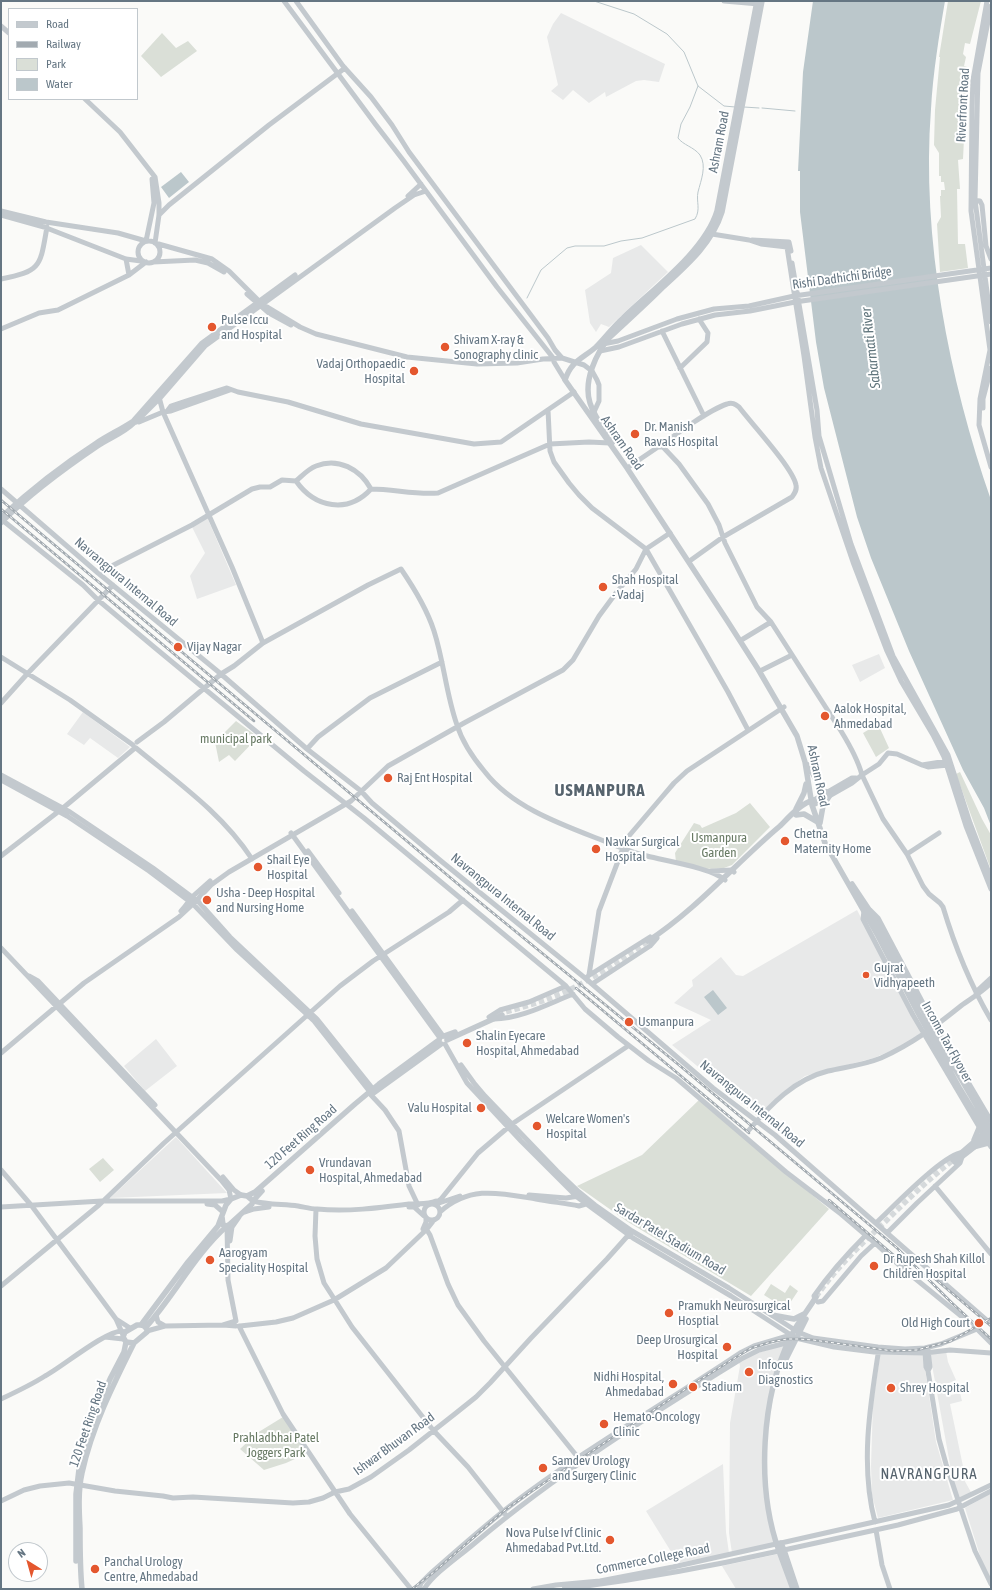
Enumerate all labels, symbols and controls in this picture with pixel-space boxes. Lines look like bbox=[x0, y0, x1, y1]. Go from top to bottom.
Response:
legend bbox=[8, 8, 138, 100]
text: Road bbox=[46, 17, 69, 31]
text: Railway bbox=[46, 37, 81, 51]
text: Park bbox=[46, 57, 66, 71]
street label: Riverfront Road bbox=[953, 67, 973, 143]
text: Water bbox=[46, 77, 72, 91]
street label: Ashram Road bbox=[705, 110, 733, 174]
street label: Rishi Dadhichi Bridge bbox=[791, 263, 893, 293]
water label: Sabarmati River bbox=[858, 306, 884, 390]
place label: Pulse Iccu and Hospital bbox=[221, 312, 282, 343]
marker: Pulse Iccu and Hospital bbox=[206, 321, 218, 333]
place label: Shivam X-ray & Sonography clinic bbox=[454, 332, 538, 363]
marker: Shivam X-ray & Sonography clinic bbox=[439, 341, 451, 353]
place label: Vadaj Orthopaedic Hospital bbox=[317, 356, 405, 387]
marker: Vadaj Orthopaedic Hospital bbox=[408, 365, 420, 377]
street label: Ashram Road bbox=[598, 413, 646, 473]
place label: Dr. Manish Ravals Hospital bbox=[644, 419, 718, 450]
marker: Dr. Manish Ravals Hospital bbox=[629, 428, 641, 440]
street label: Navrangpura Internal Road bbox=[71, 534, 181, 630]
place label: Shah Hospital - Vadaj bbox=[612, 572, 679, 603]
marker: Shah Hospital - Vadaj bbox=[597, 581, 609, 593]
place label: Vijay Nagar bbox=[187, 639, 241, 655]
marker: Vijay Nagar bbox=[172, 641, 184, 653]
place label: Aalok Hospital, Ahmedabad bbox=[834, 701, 906, 732]
marker: Aalok Hospital, Ahmedabad bbox=[819, 710, 831, 722]
park label: municipal park bbox=[200, 731, 272, 747]
street label: Ashram Road bbox=[804, 744, 832, 808]
place label: Raj Ent Hospital bbox=[397, 770, 472, 786]
marker: Raj Ent Hospital bbox=[382, 772, 394, 784]
district label: USMANPURA bbox=[554, 781, 646, 801]
place label: Chetna Maternity Home bbox=[794, 826, 871, 857]
park label: Usmanpura Garden bbox=[691, 830, 747, 861]
place label: Navkar Surgical Hospital bbox=[605, 834, 680, 865]
marker: Chetna Maternity Home bbox=[779, 835, 791, 847]
marker: Navkar Surgical Hospital bbox=[590, 843, 602, 855]
street label: Navrangpura Internal Road bbox=[448, 850, 558, 944]
place label: Shail Eye Hospital bbox=[267, 852, 310, 883]
marker: Shail Eye Hospital bbox=[252, 861, 264, 873]
place label: Usha - Deep Hospital and Nursing Home bbox=[216, 885, 315, 916]
marker: Usha - Deep Hospital and Nursing Home bbox=[201, 894, 213, 906]
place label: Gujrat Vidhyapeeth bbox=[874, 960, 935, 991]
marker: Gujrat Vidhyapeeth bbox=[861, 970, 871, 980]
street label: Income Tax Flyover bbox=[918, 999, 976, 1085]
place label: Usmanpura bbox=[638, 1014, 694, 1030]
marker: Usmanpura bbox=[623, 1016, 635, 1028]
place label: Shalin Eyecare Hospital, Ahmedabad bbox=[476, 1028, 579, 1059]
marker: Shalin Eyecare Hospital, Ahmedabad bbox=[461, 1037, 473, 1049]
street label: Navrangpura Internal Road bbox=[697, 1057, 807, 1151]
place label: Valu Hospital bbox=[408, 1100, 472, 1116]
street label: 120 Feet Ring Road bbox=[262, 1101, 340, 1173]
marker: Valu Hospital bbox=[475, 1102, 487, 1114]
place label: Welcare Women's Hospital bbox=[546, 1111, 630, 1142]
marker: Welcare Women's Hospital bbox=[531, 1120, 543, 1132]
place label: Vrundavan Hospital, Ahmedabad bbox=[319, 1155, 422, 1186]
marker: Vrundavan Hospital, Ahmedabad bbox=[304, 1164, 316, 1176]
street label: Sardar Patel Stadium Road bbox=[612, 1200, 728, 1278]
place label: Aarogyam Speciality Hospital bbox=[219, 1245, 308, 1276]
place label: Dr Rupesh Shah Killol Children Hospital bbox=[883, 1251, 985, 1282]
marker: Aarogyam Speciality Hospital bbox=[204, 1254, 216, 1266]
marker: Dr Rupesh Shah Killol Children Hospital bbox=[868, 1260, 880, 1272]
place label: Pramukh Neurosurgical Hosptial bbox=[678, 1298, 790, 1329]
marker: Pramukh Neurosurgical Hosptial bbox=[663, 1307, 675, 1319]
place label: Old High Court bbox=[901, 1315, 970, 1331]
marker: Old High Court bbox=[973, 1317, 985, 1329]
place label: Deep Urosurgical Hospital bbox=[636, 1332, 718, 1363]
marker: Deep Urosurgical Hospital bbox=[721, 1341, 733, 1353]
place label: Infocus Diagnostics bbox=[758, 1357, 813, 1388]
marker: Infocus Diagnostics bbox=[743, 1366, 755, 1378]
place label: Nidhi Hospital, Ahmedabad bbox=[593, 1369, 664, 1400]
marker: Nidhi Hospital, Ahmedabad bbox=[667, 1378, 679, 1390]
street label: 120 Feet Ring Road bbox=[66, 1379, 110, 1469]
place label: Stadium bbox=[702, 1379, 742, 1395]
place label: Shrey Hospital bbox=[900, 1380, 969, 1396]
marker: Stadium bbox=[687, 1381, 699, 1393]
marker: Shrey Hospital bbox=[885, 1382, 897, 1394]
street label: Ishwar Bhuvan Road bbox=[350, 1409, 438, 1479]
place label: Hemato-Oncology Clinic bbox=[613, 1409, 700, 1440]
marker: Hemato-Oncology Clinic bbox=[598, 1418, 610, 1430]
park label: Prahladbhai Patel Joggers Park bbox=[233, 1430, 319, 1461]
place label: Samdev Urology and Surgery Clinic bbox=[552, 1453, 636, 1484]
marker: Samdev Urology and Surgery Clinic bbox=[537, 1462, 549, 1474]
district label: NAVRANGPURA bbox=[881, 1465, 977, 1483]
place label: Nova Pulse Ivf Clinic Ahmedabad Pvt.Ltd. bbox=[506, 1525, 601, 1556]
marker: Nova Pulse Ivf Clinic Ahmedabad Pvt.Ltd. bbox=[604, 1534, 616, 1546]
street label: Commerce College Road bbox=[595, 1540, 711, 1578]
north arrow bbox=[8, 1542, 48, 1582]
text: N bbox=[15, 1546, 28, 1560]
place label: Panchal Urology Centre, Ahmedabad bbox=[104, 1554, 198, 1585]
marker: Panchal Urology Centre, Ahmedabad bbox=[89, 1563, 101, 1575]

